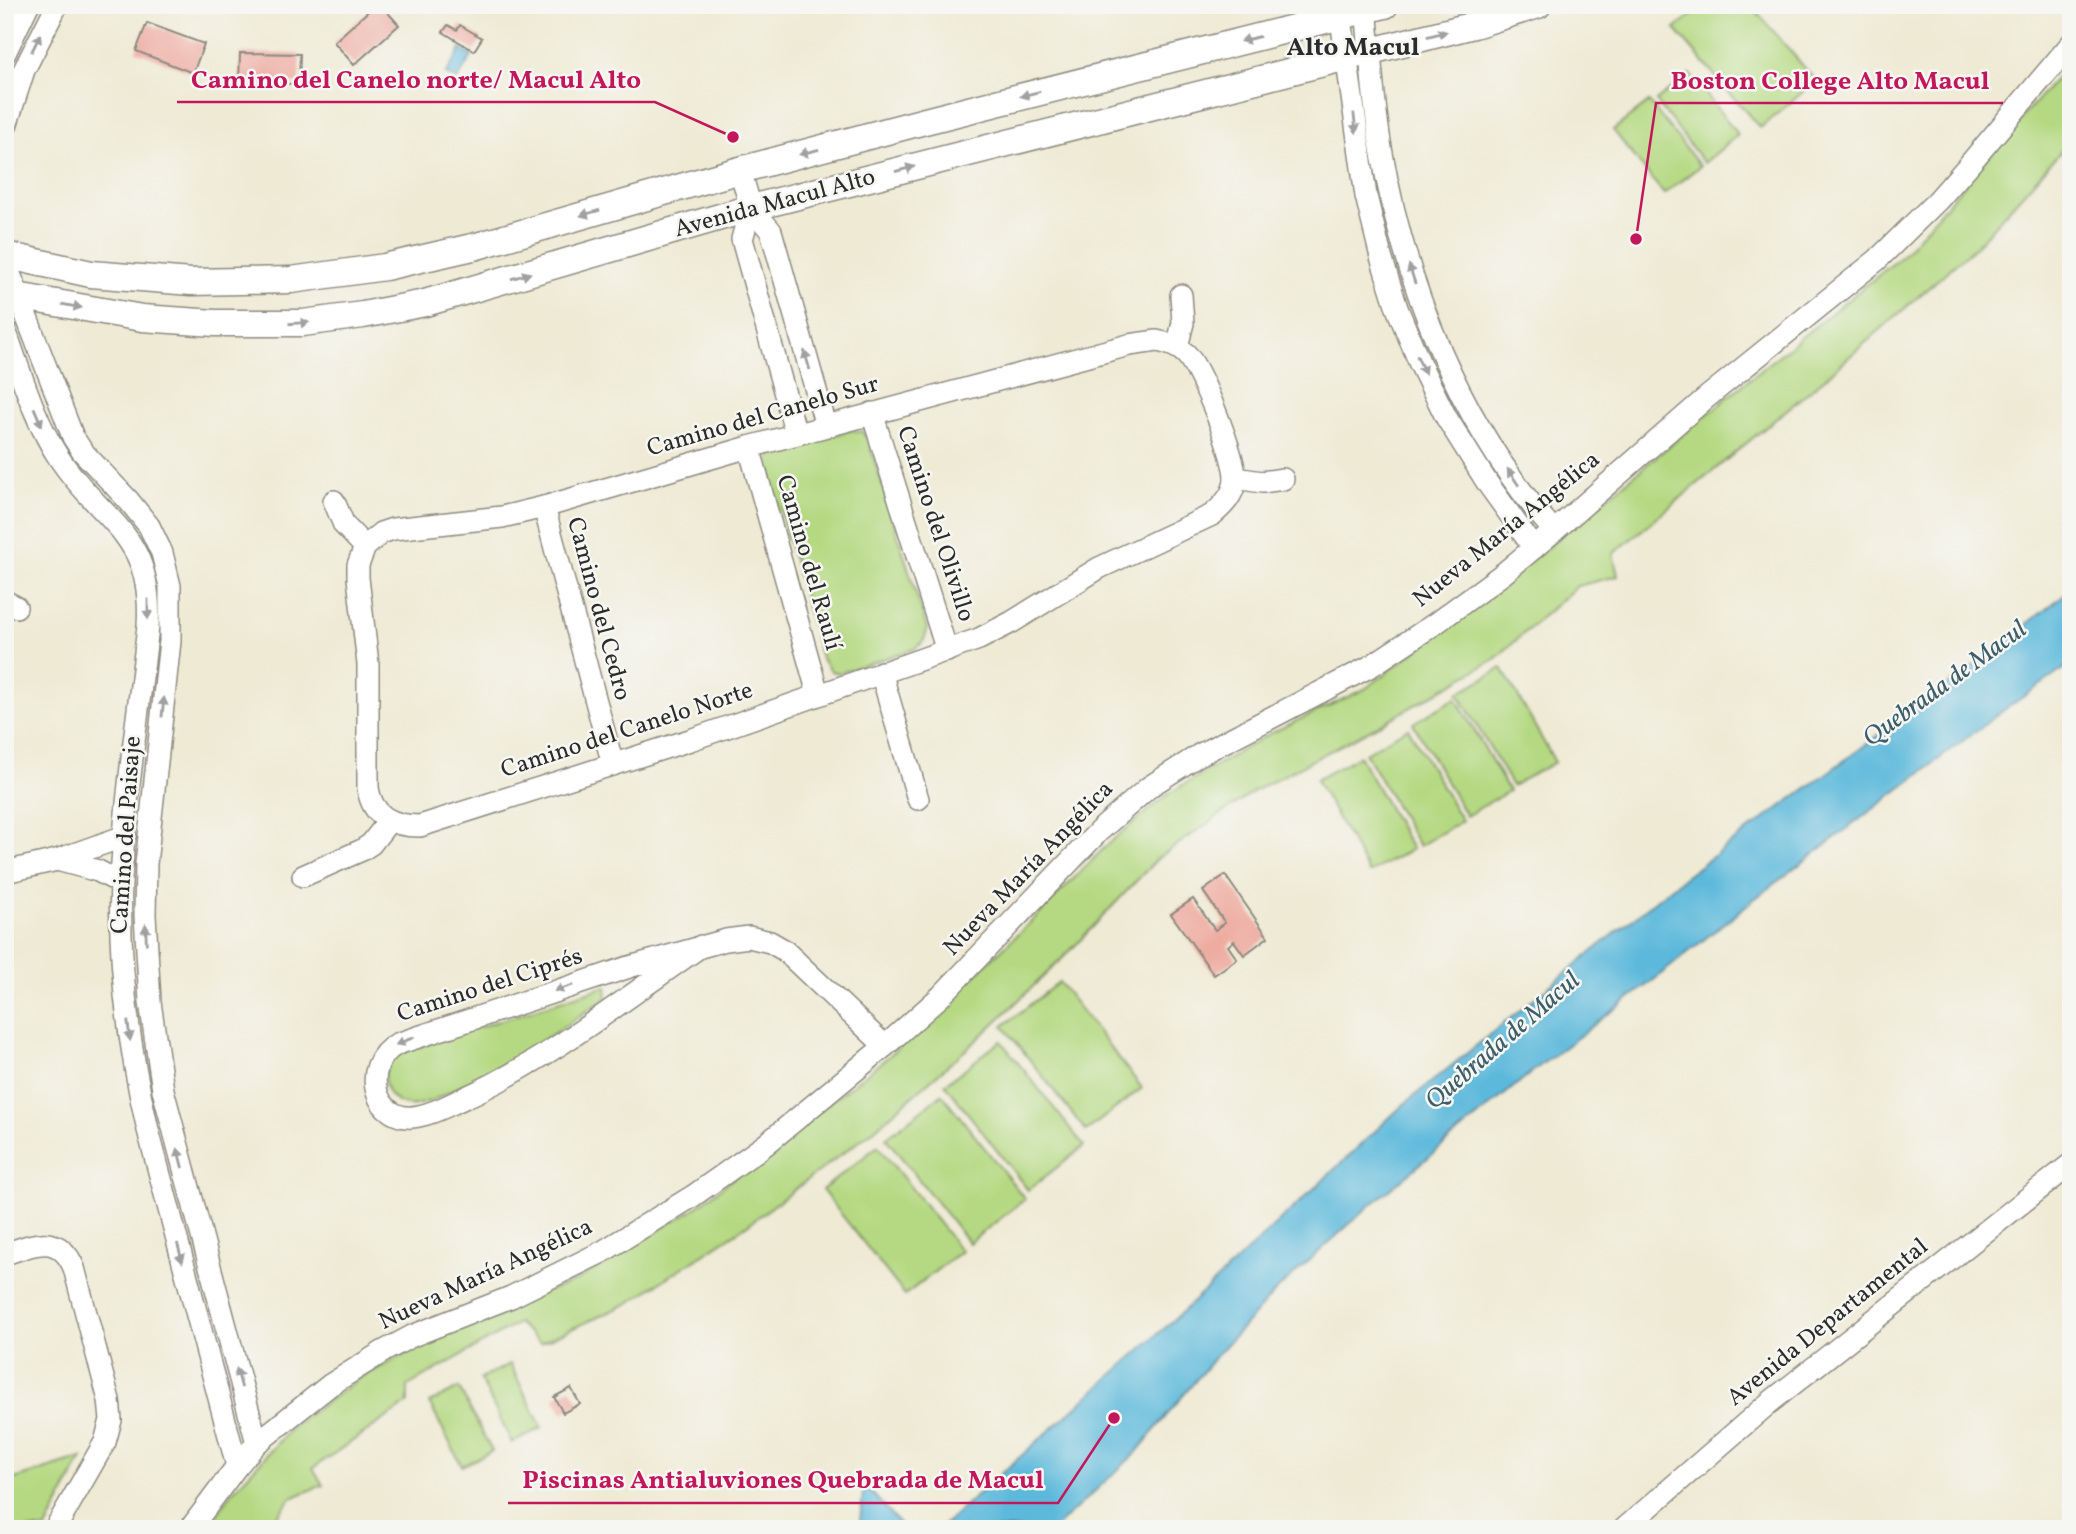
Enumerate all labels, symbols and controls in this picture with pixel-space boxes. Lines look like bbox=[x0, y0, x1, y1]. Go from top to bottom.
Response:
one-way arrow bbox=[1426, 28, 1448, 39]
district label: Alto Macul bbox=[1286, 30, 1420, 66]
one-way arrow bbox=[31, 33, 42, 53]
one-way arrow bbox=[1239, 34, 1261, 45]
callout: Camino del Canelo norte/ Macul Alto bbox=[177, 55, 655, 102]
callout: Boston College Alto Macul bbox=[1656, 56, 2003, 103]
text: Camino del Canelo norte/ Macul Alto bbox=[191, 63, 641, 99]
text: Boston College Alto Macul bbox=[1670, 64, 1990, 100]
one-way arrow bbox=[1018, 89, 1040, 100]
one-way arrow bbox=[1350, 112, 1361, 134]
one-way arrow bbox=[799, 147, 820, 157]
street label: Avenida Macul Alto bbox=[671, 161, 879, 247]
one-way arrow bbox=[894, 163, 916, 174]
one-way arrow bbox=[580, 209, 601, 219]
one-way arrow bbox=[1406, 264, 1417, 285]
one-way arrow bbox=[510, 270, 531, 280]
one-way arrow bbox=[61, 301, 83, 312]
one-way arrow bbox=[288, 317, 310, 328]
one-way arrow bbox=[802, 350, 812, 371]
one-way arrow bbox=[1415, 355, 1427, 375]
street label: Camino del Canelo Sur bbox=[643, 368, 883, 466]
one-way arrow bbox=[32, 407, 44, 427]
street label: Camino del Olivillo bbox=[887, 422, 983, 626]
street label: Nueva María Angélica bbox=[1406, 444, 1608, 616]
one-way arrow bbox=[1506, 468, 1520, 486]
street label: Camino del Raulí bbox=[767, 471, 849, 655]
street label: Camino del Cedro bbox=[557, 514, 639, 704]
one-way arrow bbox=[143, 598, 154, 620]
water label: Quebrada de Macul bbox=[1856, 612, 2035, 756]
street label: Camino del Canelo Norte bbox=[497, 674, 757, 788]
one-way arrow bbox=[158, 696, 169, 718]
street label: Camino del Paisaje bbox=[103, 735, 151, 935]
street label: Nueva María Angélica bbox=[936, 774, 1122, 964]
one-way arrow bbox=[140, 923, 151, 945]
street label: Camino del Ciprés bbox=[393, 940, 587, 1032]
water label: Quebrada de Macul bbox=[1418, 963, 1589, 1119]
one-way arrow bbox=[554, 983, 575, 994]
one-way arrow bbox=[124, 1020, 135, 1042]
one-way arrow bbox=[394, 1036, 415, 1047]
one-way arrow bbox=[174, 1147, 185, 1169]
street label: Nueva María Angélica bbox=[374, 1211, 598, 1339]
street label: Avenida Departamental bbox=[1720, 1231, 1936, 1415]
one-way arrow bbox=[175, 1242, 186, 1264]
one-way arrow bbox=[233, 1367, 244, 1389]
callout: Piscinas Antialuviones Quebrada de Macul bbox=[508, 1456, 1058, 1503]
text: Piscinas Antialuviones Quebrada de Macul bbox=[522, 1463, 1044, 1499]

